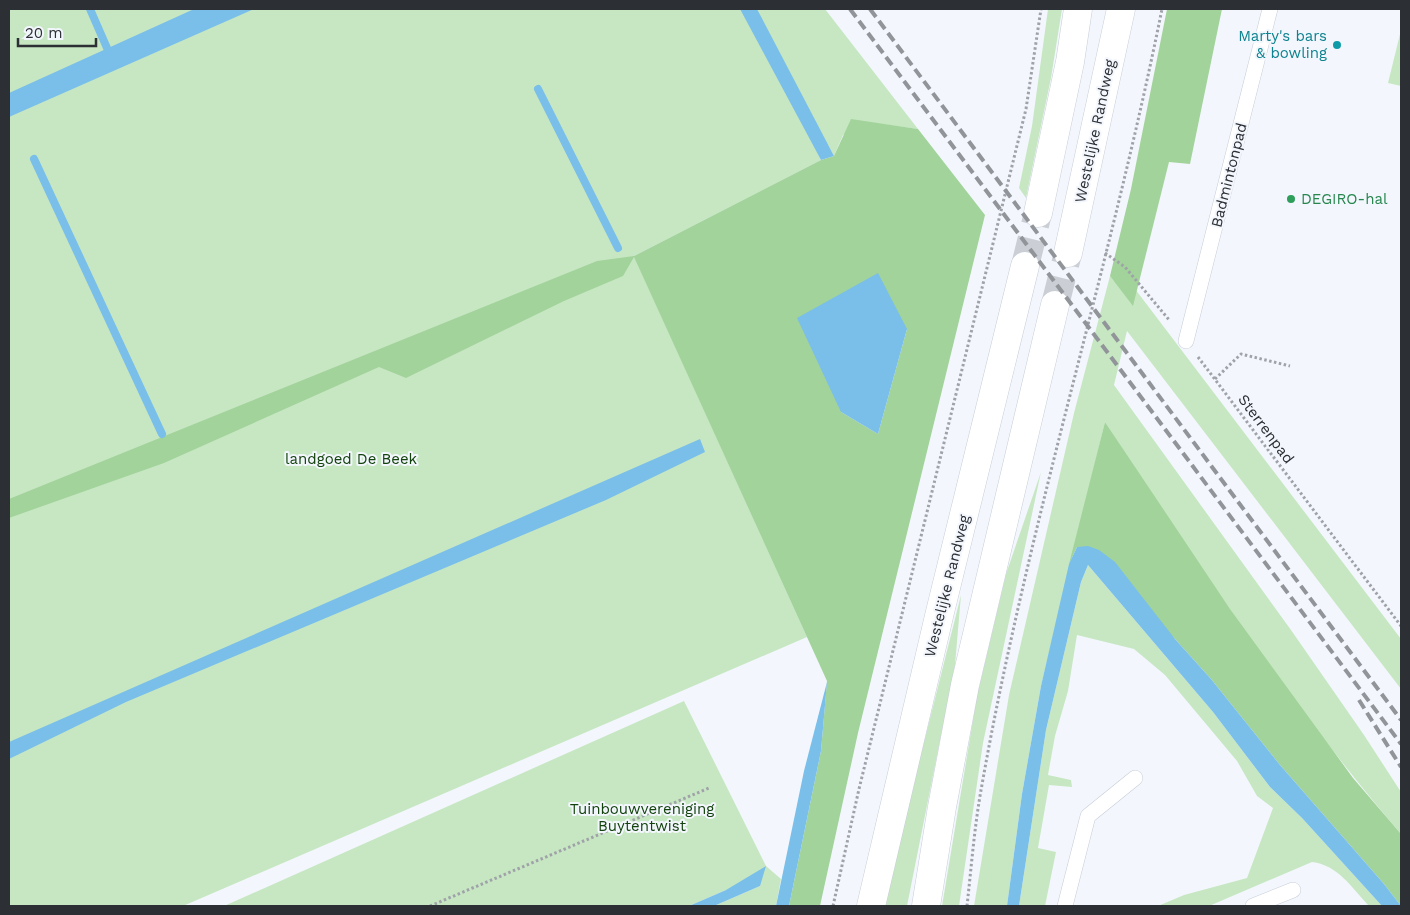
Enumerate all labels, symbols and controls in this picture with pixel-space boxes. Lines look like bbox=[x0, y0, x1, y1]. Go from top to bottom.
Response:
scale bar bbox=[18, 15, 95, 47]
text: 20 m bbox=[25, 24, 63, 42]
place label: Marty's bars & bowling bbox=[1238, 27, 1327, 62]
marker: Marty's bars & bowling bbox=[1331, 39, 1343, 51]
street label: Westelijke Randweg bbox=[1071, 58, 1119, 204]
street label: Badmintonpad bbox=[1207, 121, 1251, 229]
place label: DEGIRO-hal bbox=[1301, 190, 1388, 208]
marker: DEGIRO-hal bbox=[1285, 193, 1297, 205]
street label: Sterrenpad bbox=[1234, 391, 1298, 467]
park label: landgoed De Beek bbox=[285, 450, 418, 468]
street label: Westelijke Randweg bbox=[921, 513, 973, 659]
park label: Tuinbouwvereniging Buytentwist bbox=[570, 800, 714, 835]

